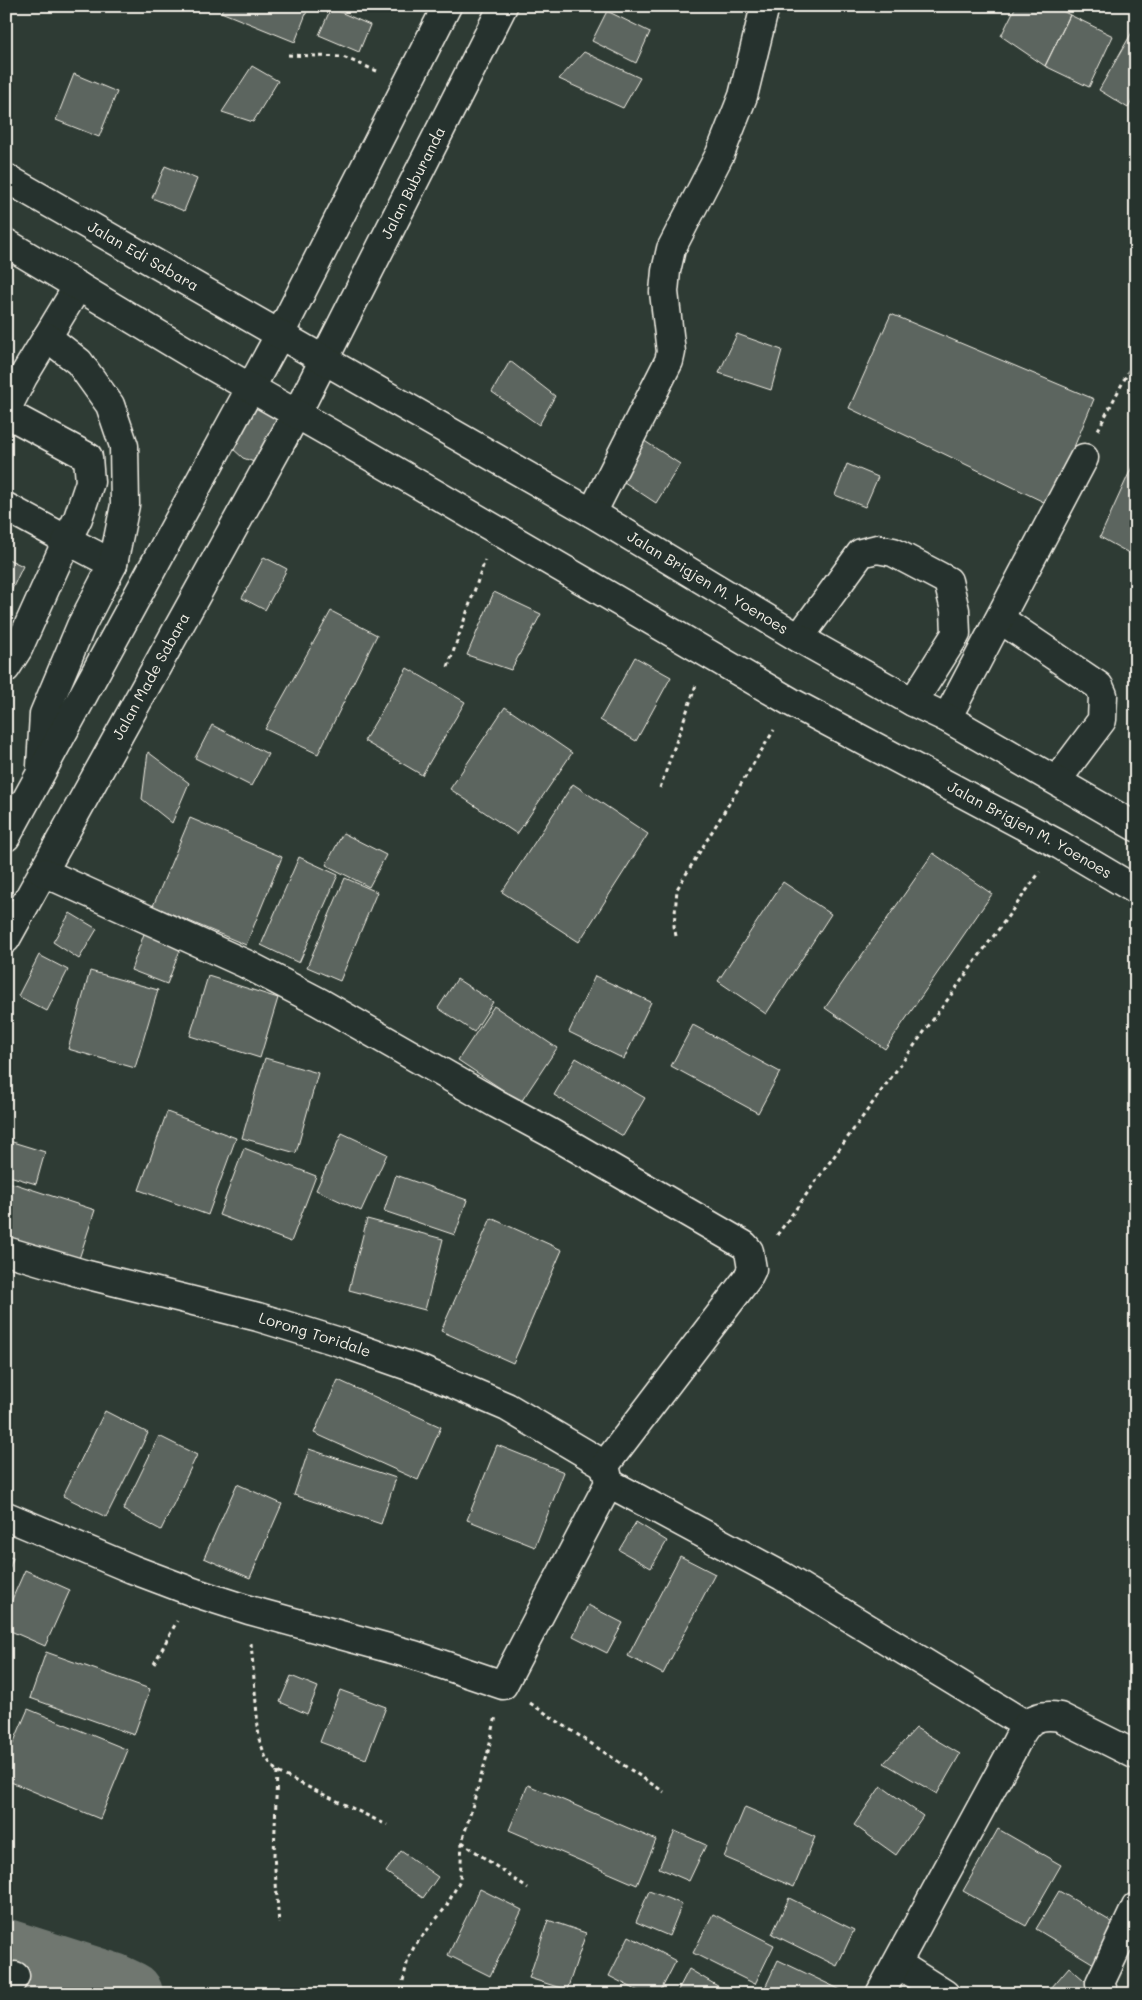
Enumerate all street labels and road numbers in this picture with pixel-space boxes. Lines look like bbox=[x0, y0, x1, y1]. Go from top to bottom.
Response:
street label: Jalan Buburanda bbox=[376, 123, 449, 242]
street label: Jalan Edi Sabara bbox=[84, 216, 203, 295]
street label: Jalan Brigjen M. Yoenoes bbox=[624, 526, 792, 638]
street label: Jalan Made Sabara bbox=[107, 609, 194, 743]
street label: Jalan Brigjen M. Yoenoes bbox=[944, 776, 1116, 882]
street label: Lorong Toridale bbox=[257, 1307, 374, 1361]

